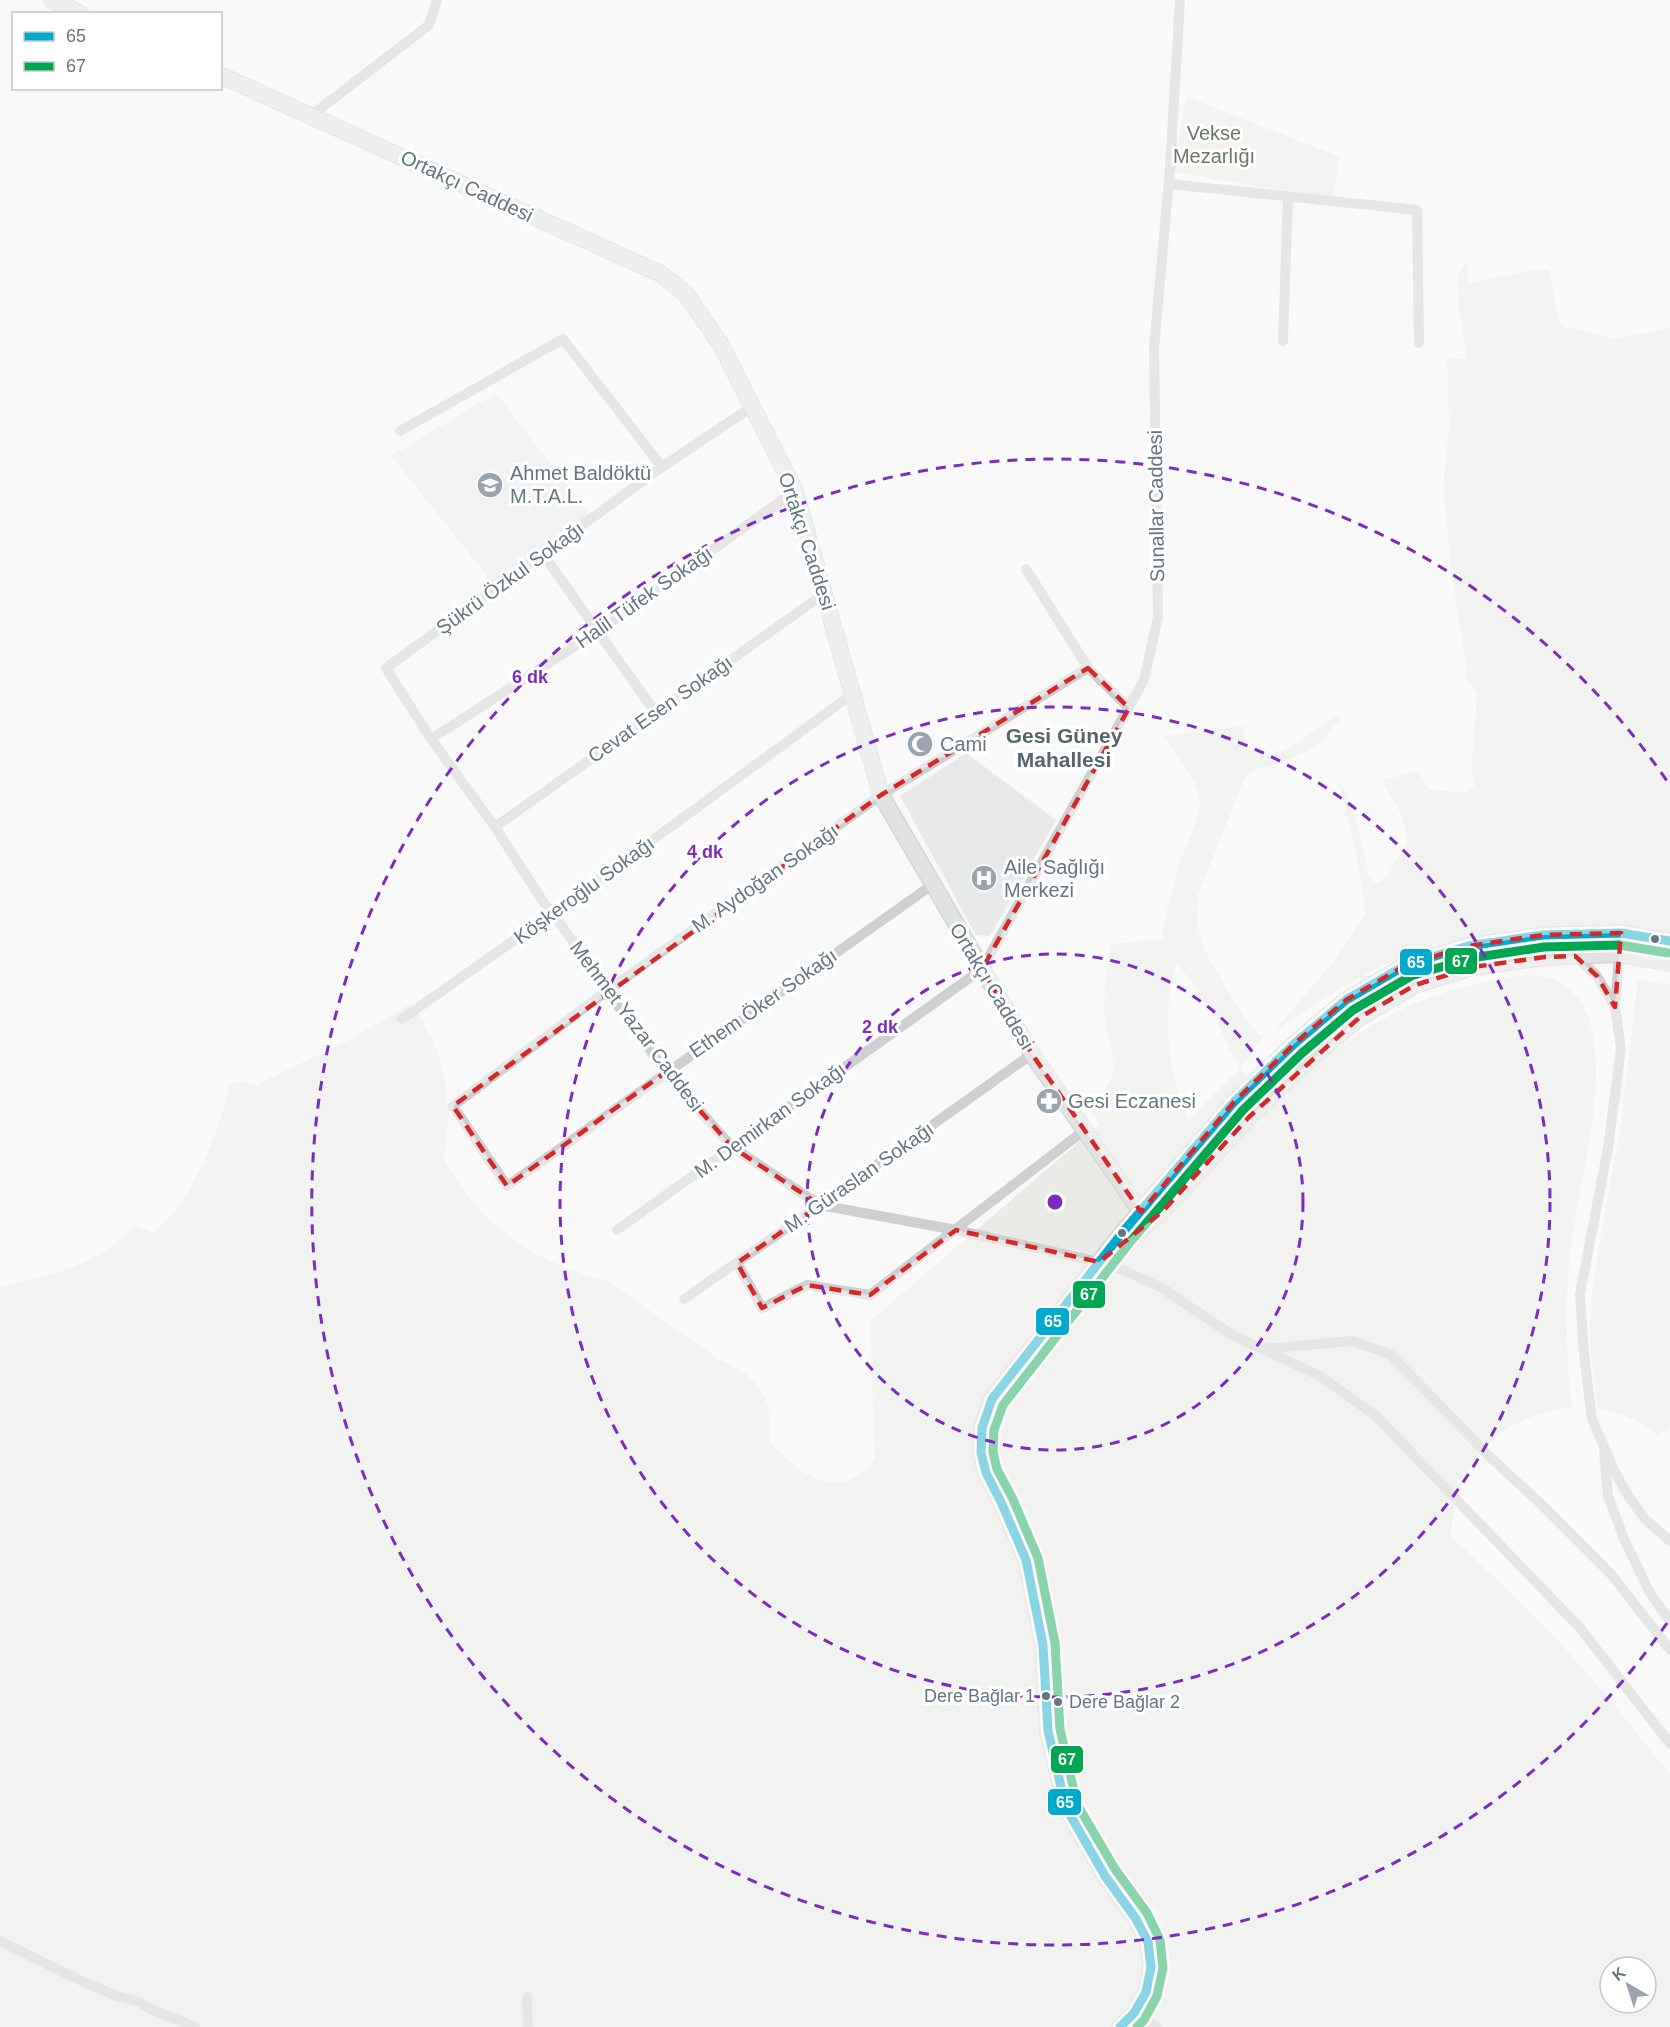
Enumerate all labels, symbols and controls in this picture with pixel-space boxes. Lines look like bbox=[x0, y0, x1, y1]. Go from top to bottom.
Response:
legend bbox=[12, 12, 222, 90]
text: 65 bbox=[66, 26, 86, 46]
text: 67 bbox=[66, 56, 86, 76]
park label: Vekse Mezarlığı bbox=[1173, 122, 1255, 167]
street label: Ortakçı Caddesi bbox=[397, 146, 537, 226]
street label: Sunallar Caddesi bbox=[1144, 430, 1168, 582]
place label: Ahmet Baldöktü M.T.A.L. bbox=[510, 462, 651, 507]
street label: Ortakçı Caddesi bbox=[774, 469, 840, 613]
school or university icon: Ahmet Baldöktü M.T.A.L. bbox=[475, 470, 505, 500]
street label: Şükrü Özkul Sokağı bbox=[432, 517, 588, 639]
street label: Halil Tüfek Sokağı bbox=[571, 542, 717, 652]
street label: Cevat Esen Sokağı bbox=[584, 651, 736, 767]
text: 6 dk bbox=[512, 667, 549, 687]
district label: Gesi Güney Mahallesi bbox=[1006, 724, 1123, 771]
mosque icon: Cami bbox=[905, 729, 935, 759]
place label: Cami bbox=[940, 733, 987, 755]
street label: M. Aydoğan Sokağı bbox=[688, 819, 842, 937]
street label: Köşkeroğlu Sokağı bbox=[510, 832, 658, 948]
text: 4 dk bbox=[687, 842, 724, 862]
place label: Aile Sağlığı Merkezi bbox=[1004, 856, 1105, 901]
hospital icon: Aile Sağlığı Merkezi bbox=[969, 863, 999, 893]
street label: Ortakçı Caddesi bbox=[946, 919, 1038, 1053]
unlabelled marker bbox=[1649, 933, 1661, 945]
street label: Mehmet Yazar Caddesi bbox=[566, 937, 708, 1115]
street label: Ethem Öker Sokağı bbox=[685, 944, 841, 1062]
line badge: 67 bbox=[1444, 947, 1478, 975]
line badge: 65 bbox=[1399, 948, 1433, 976]
text: 67 bbox=[1452, 953, 1470, 970]
text: 65 bbox=[1407, 954, 1425, 971]
text: 2 dk bbox=[862, 1017, 899, 1037]
street label: M. Demirkan Sokağı bbox=[690, 1058, 850, 1182]
pharmacy icon: Gesi Eczanesi bbox=[1034, 1086, 1064, 1116]
place label: Gesi Eczanesi bbox=[1068, 1090, 1196, 1112]
street label: M. Güraslan Sokağı bbox=[780, 1117, 938, 1237]
centre of rings bbox=[1045, 1192, 1065, 1212]
unlabelled marker bbox=[1116, 1227, 1128, 1239]
line badge: 67 bbox=[1072, 1280, 1106, 1309]
text: 67 bbox=[1080, 1286, 1098, 1303]
line badge: 65 bbox=[1035, 1307, 1070, 1336]
text: 65 bbox=[1044, 1313, 1062, 1330]
place label: Dere Bağlar 1 bbox=[924, 1686, 1035, 1706]
marker: Dere Bağlar 1 bbox=[1040, 1690, 1052, 1702]
place label: Dere Bağlar 2 bbox=[1069, 1692, 1180, 1712]
marker: Dere Bağlar 2 bbox=[1052, 1696, 1064, 1708]
line badge: 67 bbox=[1050, 1745, 1084, 1774]
text: 67 bbox=[1058, 1751, 1076, 1768]
line badge: 65 bbox=[1047, 1788, 1082, 1816]
text: 65 bbox=[1056, 1794, 1074, 1811]
north arrow bbox=[1598, 1955, 1658, 2015]
text: K bbox=[1609, 1963, 1629, 1984]

